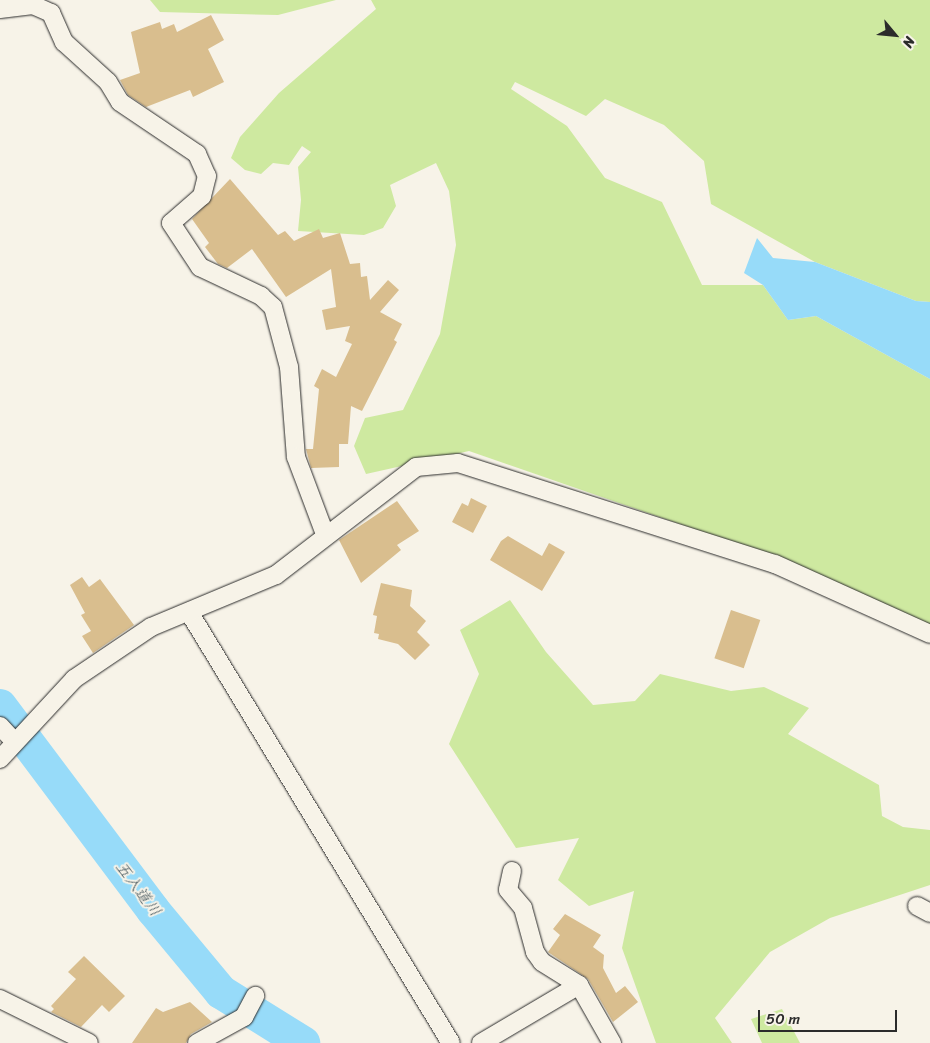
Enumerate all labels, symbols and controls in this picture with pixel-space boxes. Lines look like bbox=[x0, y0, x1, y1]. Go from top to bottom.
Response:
north arrow bbox=[870, 10, 920, 60]
text: N bbox=[895, 32, 922, 52]
water label: 五入道川 bbox=[111, 858, 165, 920]
scale bar bbox=[760, 1000, 899, 1032]
text: 50 m bbox=[766, 1006, 800, 1032]

